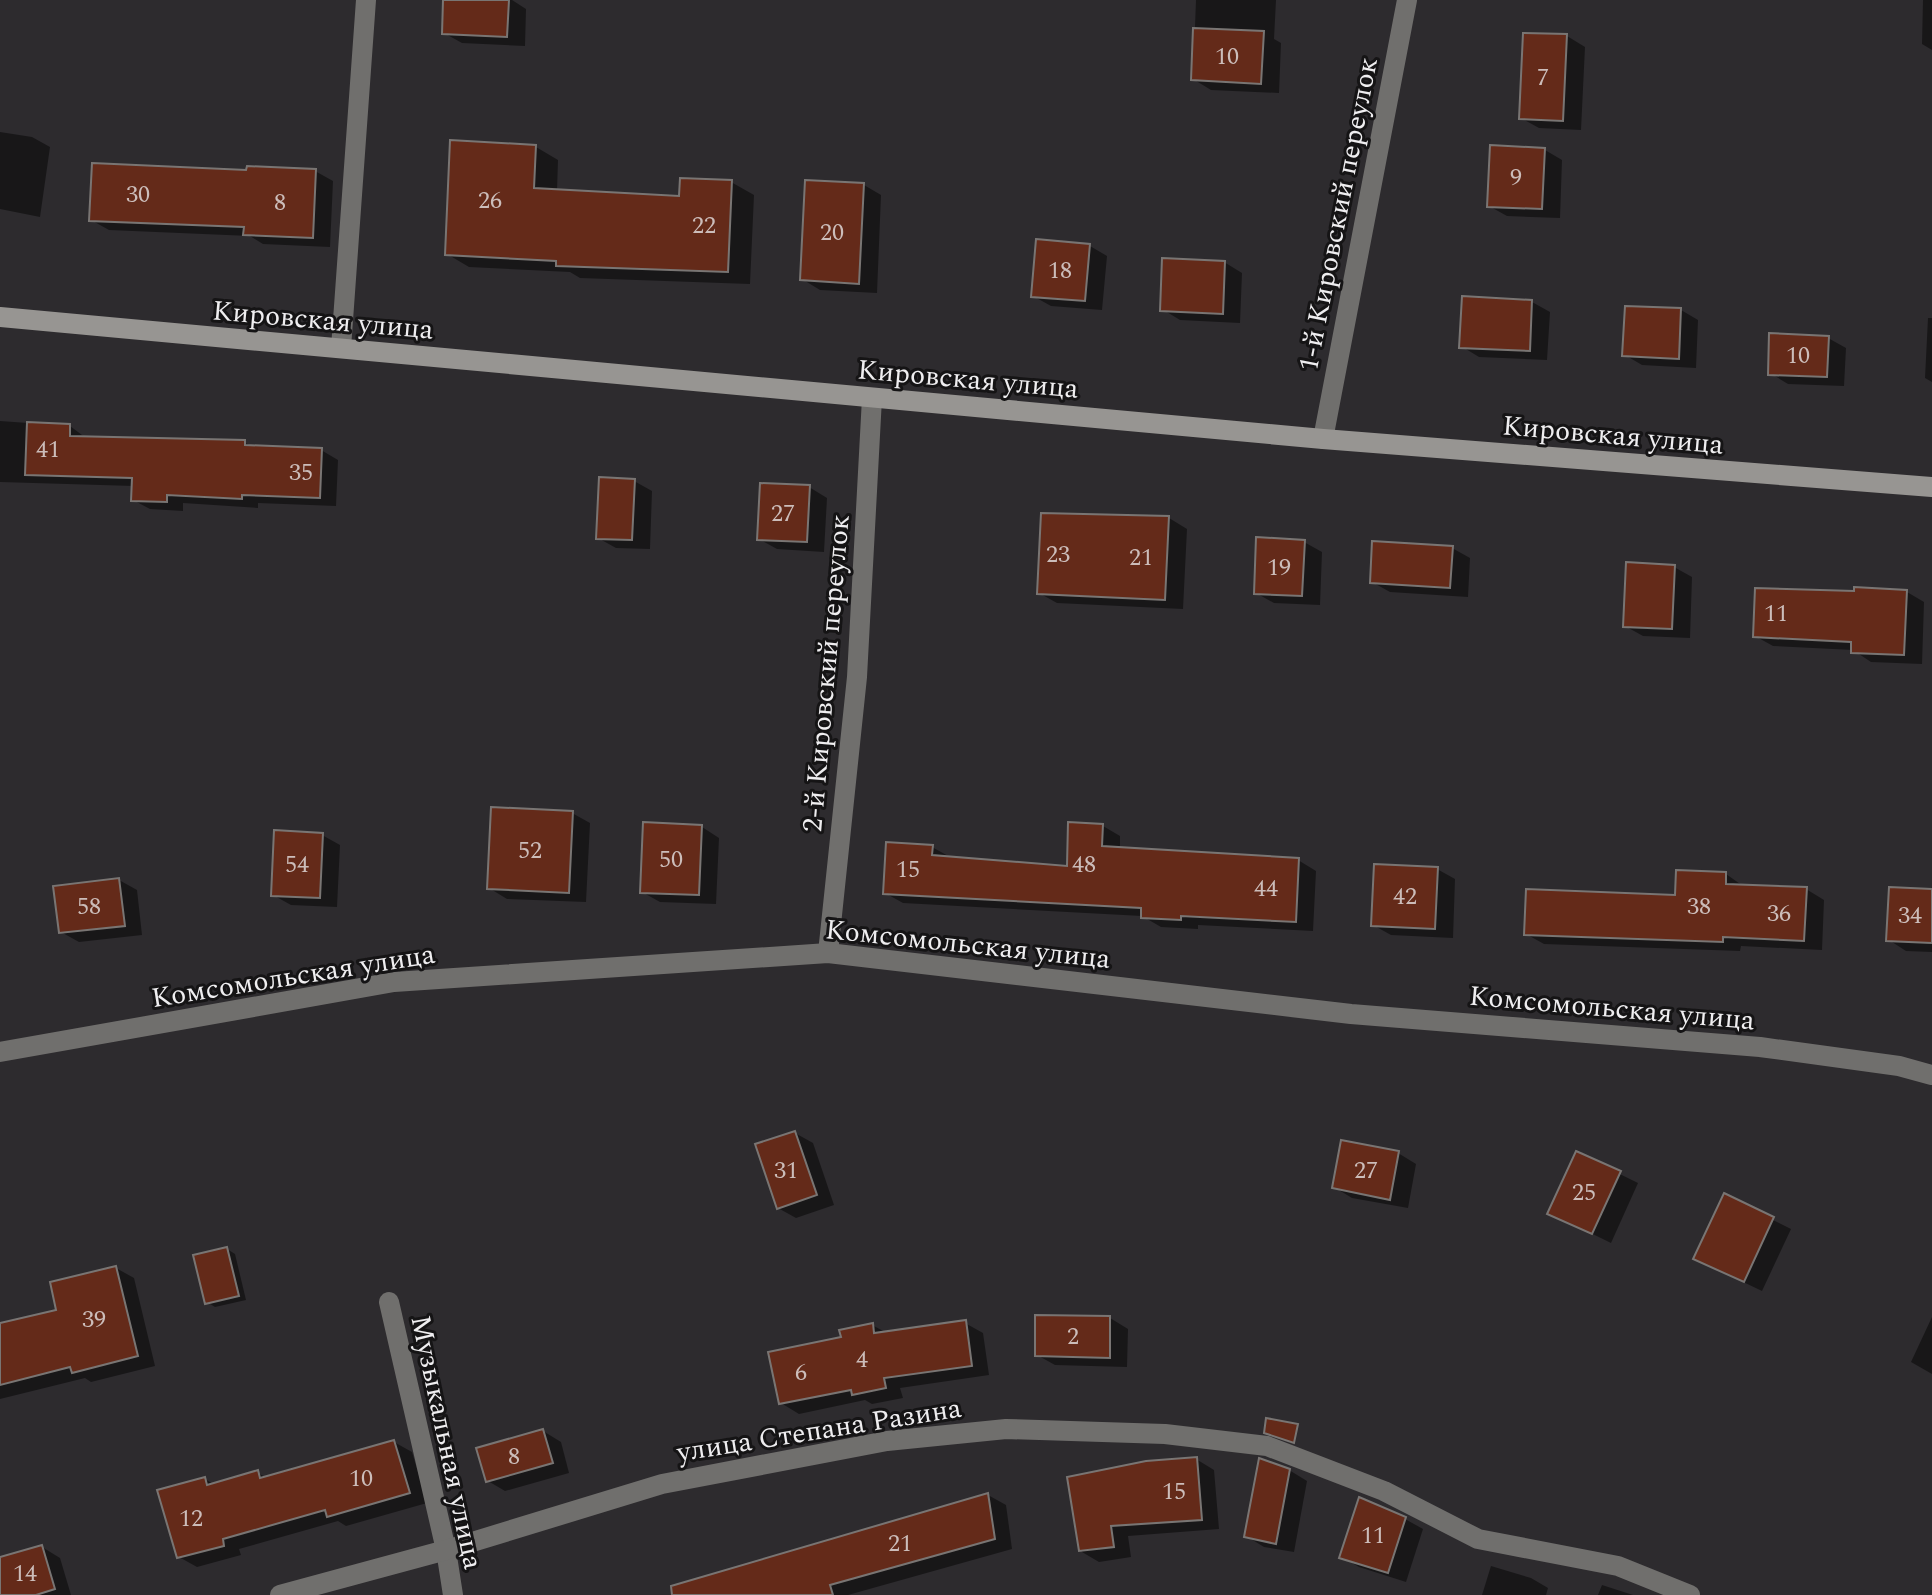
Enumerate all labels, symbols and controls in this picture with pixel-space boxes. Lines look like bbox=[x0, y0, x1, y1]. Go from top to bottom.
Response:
house number: 10 bbox=[1215, 39, 1239, 75]
street label: 1-й Кировский переулок bbox=[1287, 54, 1390, 375]
house number: 7 bbox=[1537, 60, 1549, 96]
house number: 9 bbox=[1510, 160, 1522, 196]
house number: 30 bbox=[126, 177, 150, 213]
house number: 26 bbox=[478, 183, 502, 219]
house number: 8 bbox=[274, 185, 286, 221]
house number: 22 bbox=[692, 208, 716, 244]
house number: 20 bbox=[820, 215, 844, 251]
house number: 18 bbox=[1048, 253, 1072, 289]
street label: Кировская улица bbox=[210, 289, 436, 352]
house number: 10 bbox=[1786, 338, 1810, 374]
street label: Кировская улица bbox=[855, 348, 1081, 411]
street label: Кировская улица bbox=[1500, 404, 1726, 467]
house number: 41 bbox=[36, 432, 60, 468]
house number: 35 bbox=[289, 455, 313, 491]
house number: 27 bbox=[771, 496, 795, 532]
street label: 2-й Кировский переулок bbox=[791, 512, 862, 834]
house number: 23 bbox=[1046, 537, 1070, 573]
house number: 21 bbox=[1129, 540, 1153, 576]
house number: 19 bbox=[1267, 550, 1291, 586]
house number: 11 bbox=[1764, 596, 1788, 632]
house number: 52 bbox=[518, 833, 542, 869]
house number: 50 bbox=[659, 842, 683, 878]
house number: 54 bbox=[285, 847, 309, 883]
house number: 48 bbox=[1072, 847, 1096, 883]
house number: 15 bbox=[896, 852, 920, 888]
house number: 44 bbox=[1254, 871, 1278, 907]
house number: 42 bbox=[1393, 879, 1417, 915]
house number: 58 bbox=[77, 889, 101, 925]
house number: 38 bbox=[1687, 889, 1711, 925]
house number: 36 bbox=[1767, 896, 1791, 932]
house number: 34 bbox=[1898, 898, 1922, 934]
street label: Комсомольская улица bbox=[823, 908, 1113, 981]
street label: Комсомольская улица bbox=[148, 933, 438, 1020]
street label: Комсомольская улица bbox=[1467, 975, 1757, 1042]
house number: 31 bbox=[774, 1153, 798, 1189]
house number: 27 bbox=[1354, 1153, 1378, 1189]
house number: 25 bbox=[1572, 1175, 1596, 1211]
house number: 39 bbox=[82, 1302, 106, 1338]
street label: Музыкальная улица bbox=[399, 1311, 495, 1574]
house number: 2 bbox=[1067, 1319, 1079, 1355]
house number: 4 bbox=[856, 1342, 868, 1378]
house number: 6 bbox=[795, 1355, 807, 1391]
street label: улица Степана Разина bbox=[673, 1387, 965, 1474]
house number: 8 bbox=[508, 1439, 520, 1475]
house number: 10 bbox=[349, 1461, 373, 1497]
house number: 15 bbox=[1162, 1474, 1186, 1510]
house number: 12 bbox=[179, 1501, 203, 1537]
house number: 11 bbox=[1361, 1518, 1385, 1554]
house number: 21 bbox=[888, 1526, 912, 1562]
house number: 14 bbox=[13, 1556, 37, 1592]

